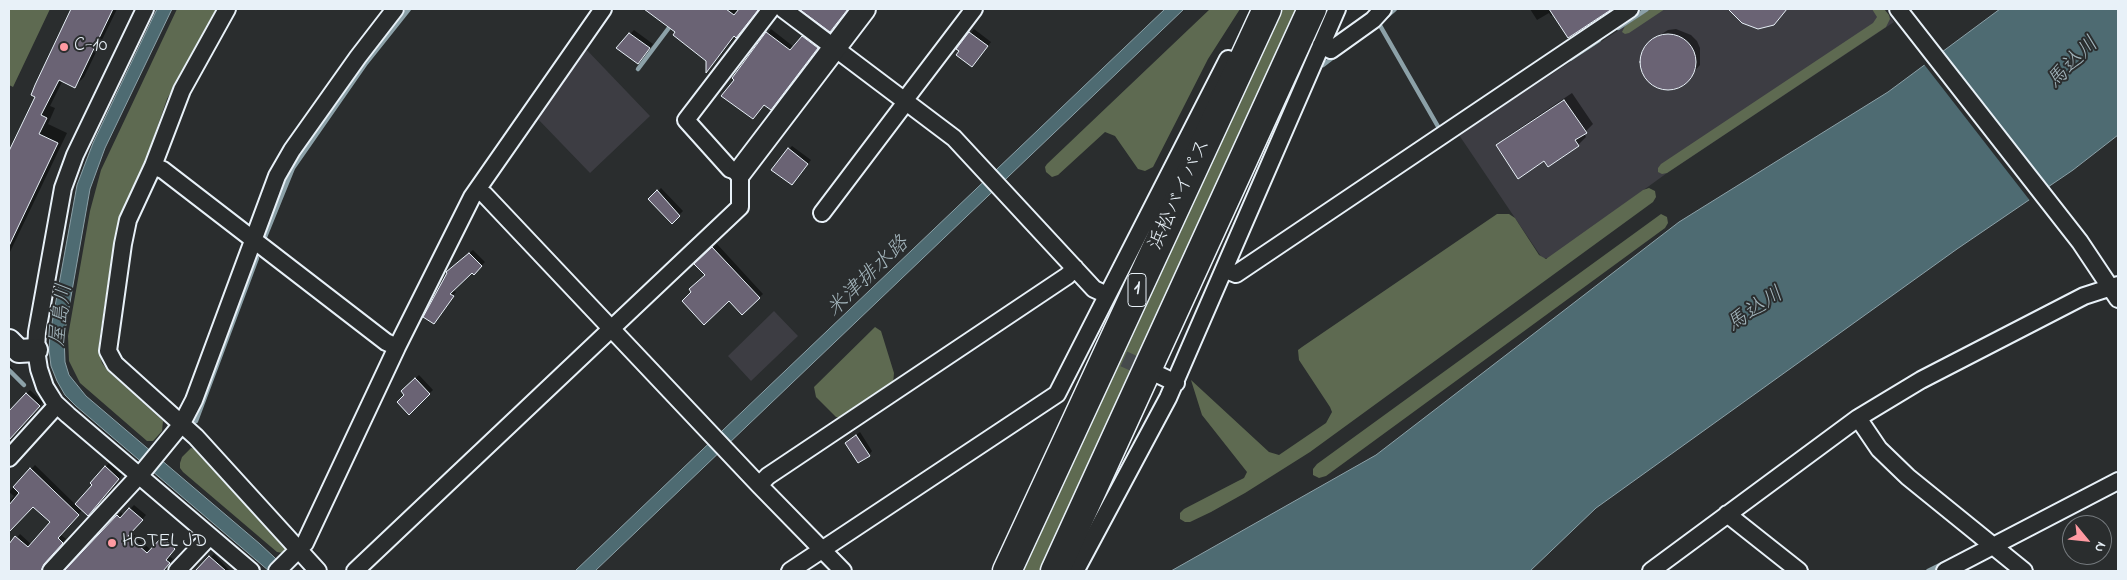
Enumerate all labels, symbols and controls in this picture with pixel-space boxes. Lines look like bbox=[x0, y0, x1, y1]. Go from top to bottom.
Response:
water label: 馬込川 bbox=[2043, 33, 2105, 95]
place label: C-10 bbox=[74, 35, 107, 59]
marker: C-10 bbox=[58, 41, 70, 53]
street label: 浜松バイパス bbox=[1145, 136, 1217, 254]
water label: 米津排水路 bbox=[822, 232, 916, 324]
road number: 1 bbox=[1128, 274, 1146, 306]
water label: 屋島川 bbox=[47, 282, 79, 348]
water label: 馬込川 bbox=[1723, 283, 1789, 339]
north arrow bbox=[2062, 515, 2112, 565]
place label: HOTEL JD bbox=[122, 531, 207, 555]
marker: HOTEL JD bbox=[106, 537, 118, 549]
text: N bbox=[2088, 538, 2111, 556]

